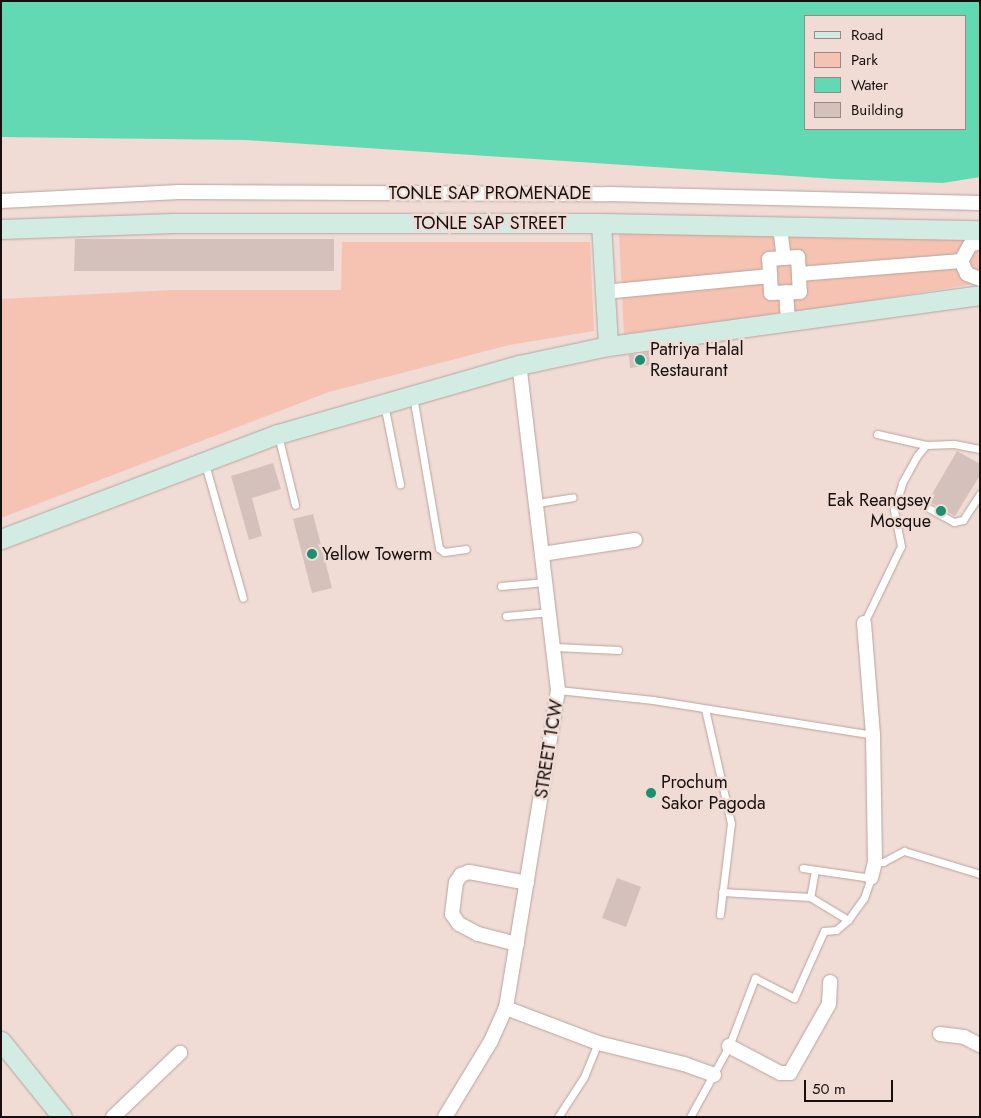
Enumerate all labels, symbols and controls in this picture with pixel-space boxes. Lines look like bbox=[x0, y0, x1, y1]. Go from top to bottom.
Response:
legend bbox=[804, 15, 966, 130]
text: Road bbox=[851, 24, 883, 46]
text: Park bbox=[851, 49, 878, 71]
text: Water bbox=[851, 74, 888, 96]
text: Building bbox=[851, 99, 903, 121]
street label: TONLE SAP PROMENADE bbox=[389, 182, 591, 204]
street label: TONLE SAP STREET bbox=[414, 212, 566, 234]
place label: Patriya Halal Restaurant bbox=[650, 339, 744, 382]
marker: Patriya Halal Restaurant bbox=[634, 354, 646, 366]
place label: Eak Reangsey Mosque bbox=[827, 490, 931, 532]
marker: Eak Reangsey Mosque bbox=[935, 505, 947, 517]
place label: Yellow Towerm bbox=[322, 543, 433, 565]
marker: Yellow Towerm bbox=[306, 548, 318, 560]
street label: STREET 1CW bbox=[531, 698, 567, 800]
place label: Prochum Sakor Pagoda bbox=[661, 772, 766, 814]
marker: Prochum Sakor Pagoda bbox=[645, 787, 657, 799]
scale bar bbox=[806, 1070, 895, 1102]
text: 50 m bbox=[812, 1078, 846, 1100]

